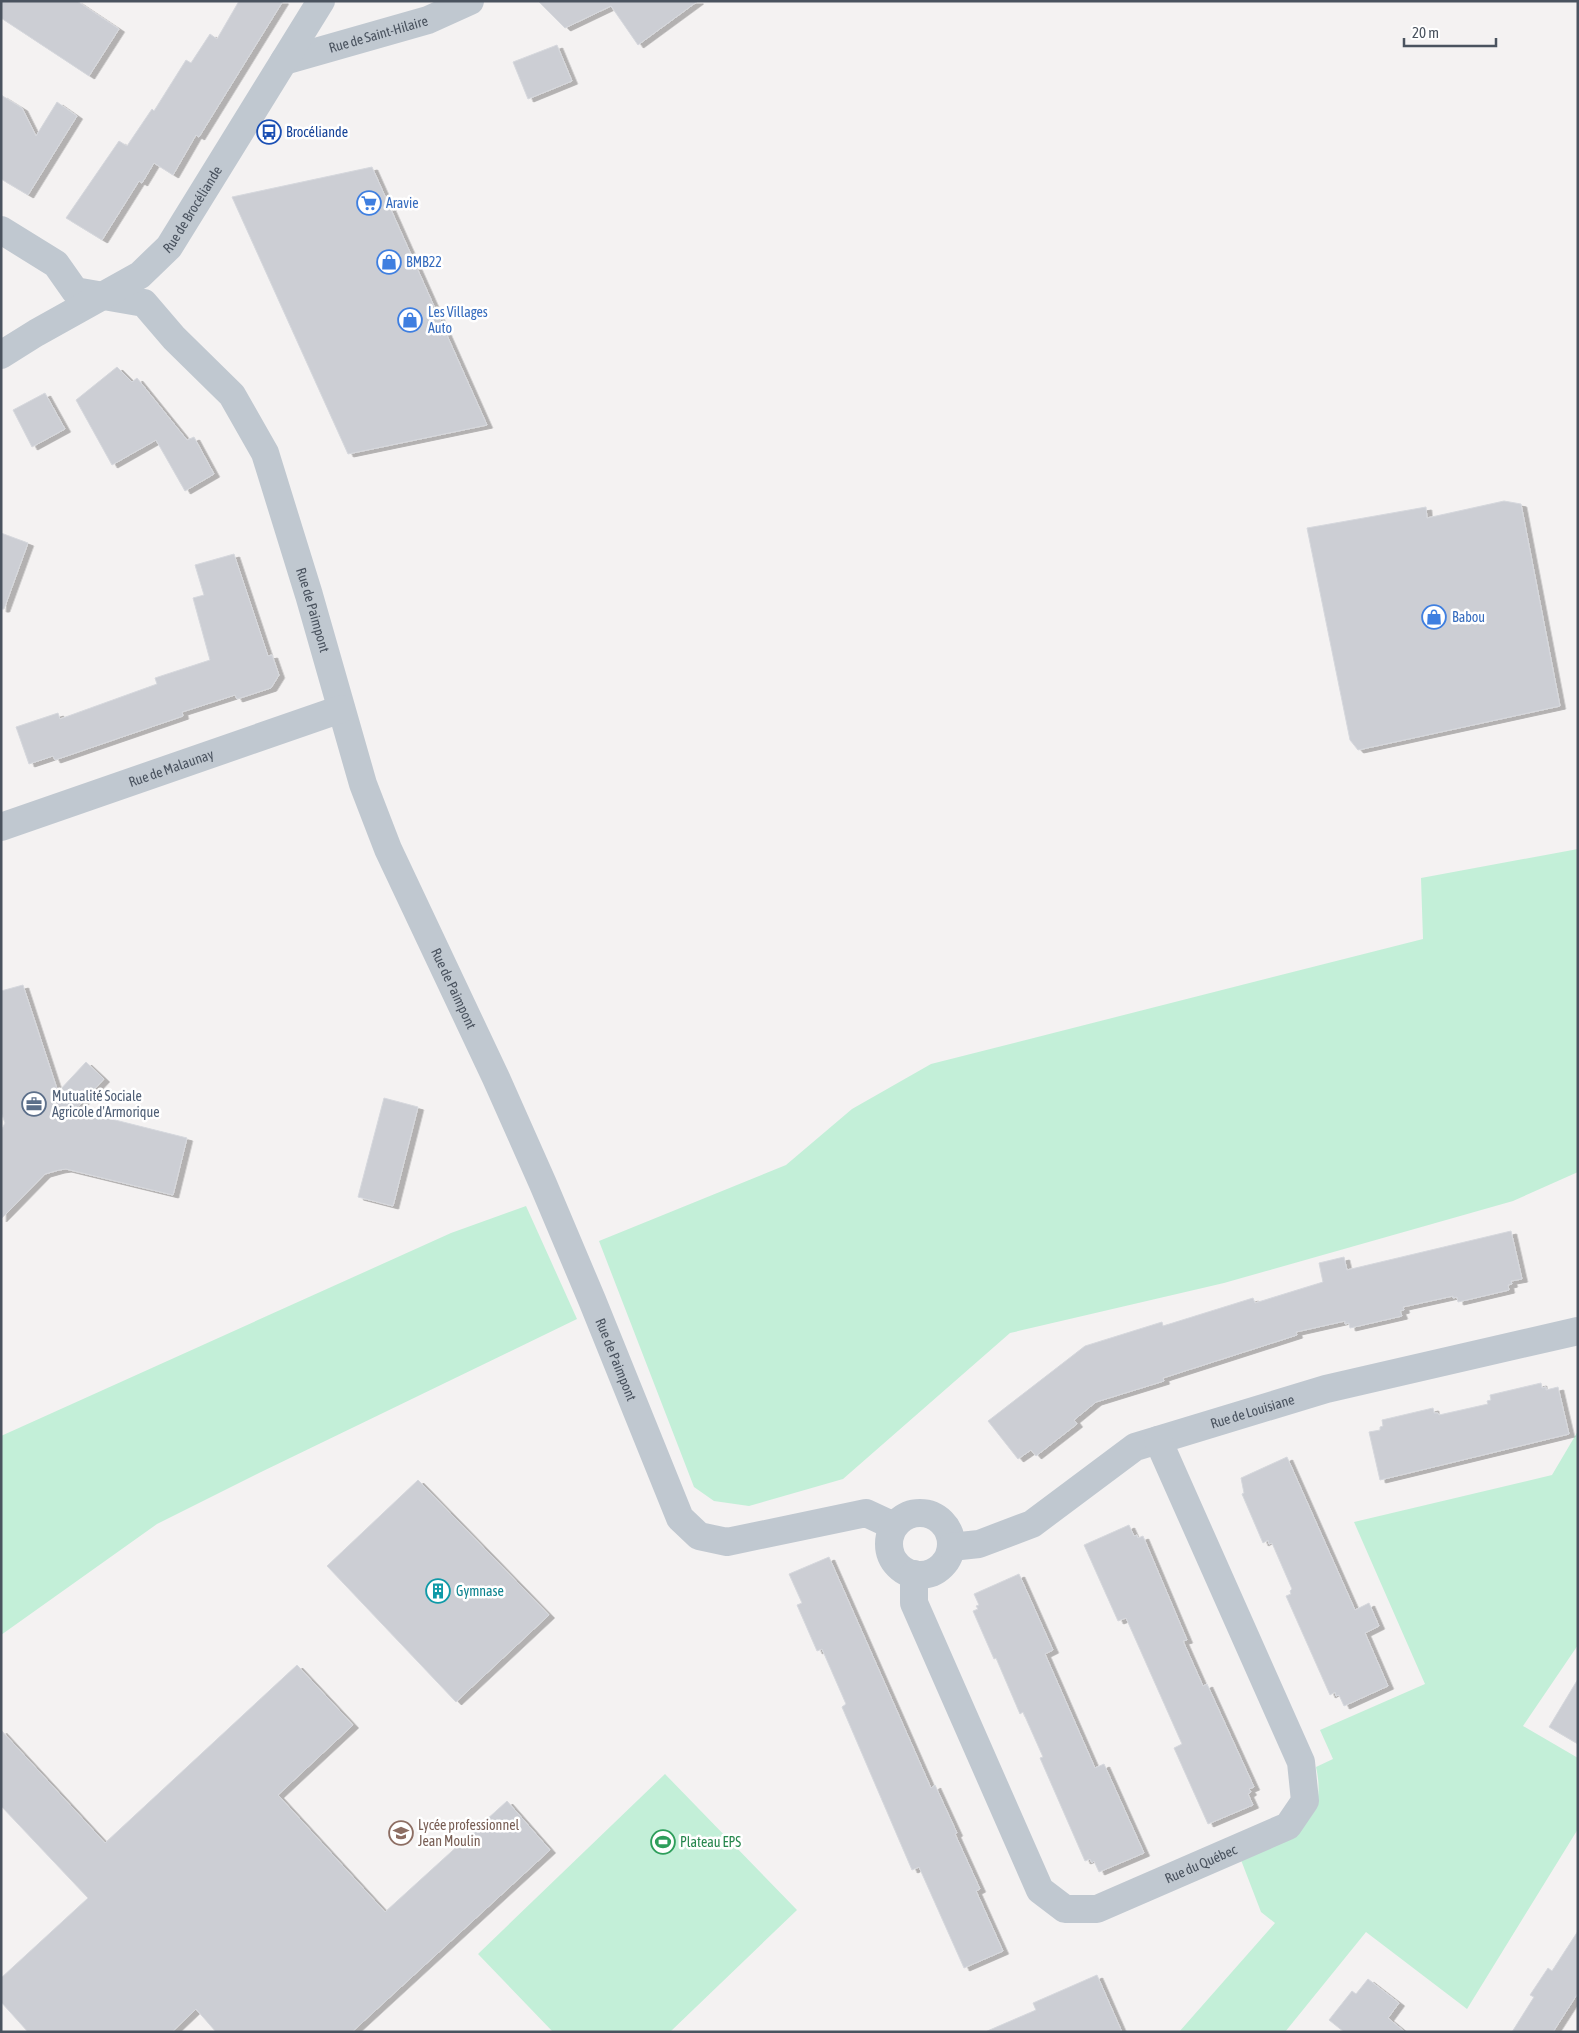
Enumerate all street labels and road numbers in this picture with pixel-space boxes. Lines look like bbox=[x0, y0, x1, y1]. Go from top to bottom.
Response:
street label: Rue de Saint-Hilaire bbox=[327, 12, 430, 56]
street label: Rue de Brocéliande bbox=[160, 163, 225, 256]
street label: Rue de Paimpont bbox=[293, 566, 333, 654]
street label: Rue de Malaunay bbox=[126, 746, 216, 790]
street label: Rue de Paimpont bbox=[428, 946, 480, 1032]
street label: Rue de Paimpont bbox=[592, 1316, 640, 1403]
street label: Rue de Louisiane bbox=[1208, 1391, 1296, 1432]
street label: Rue du Québec bbox=[1162, 1841, 1240, 1887]

